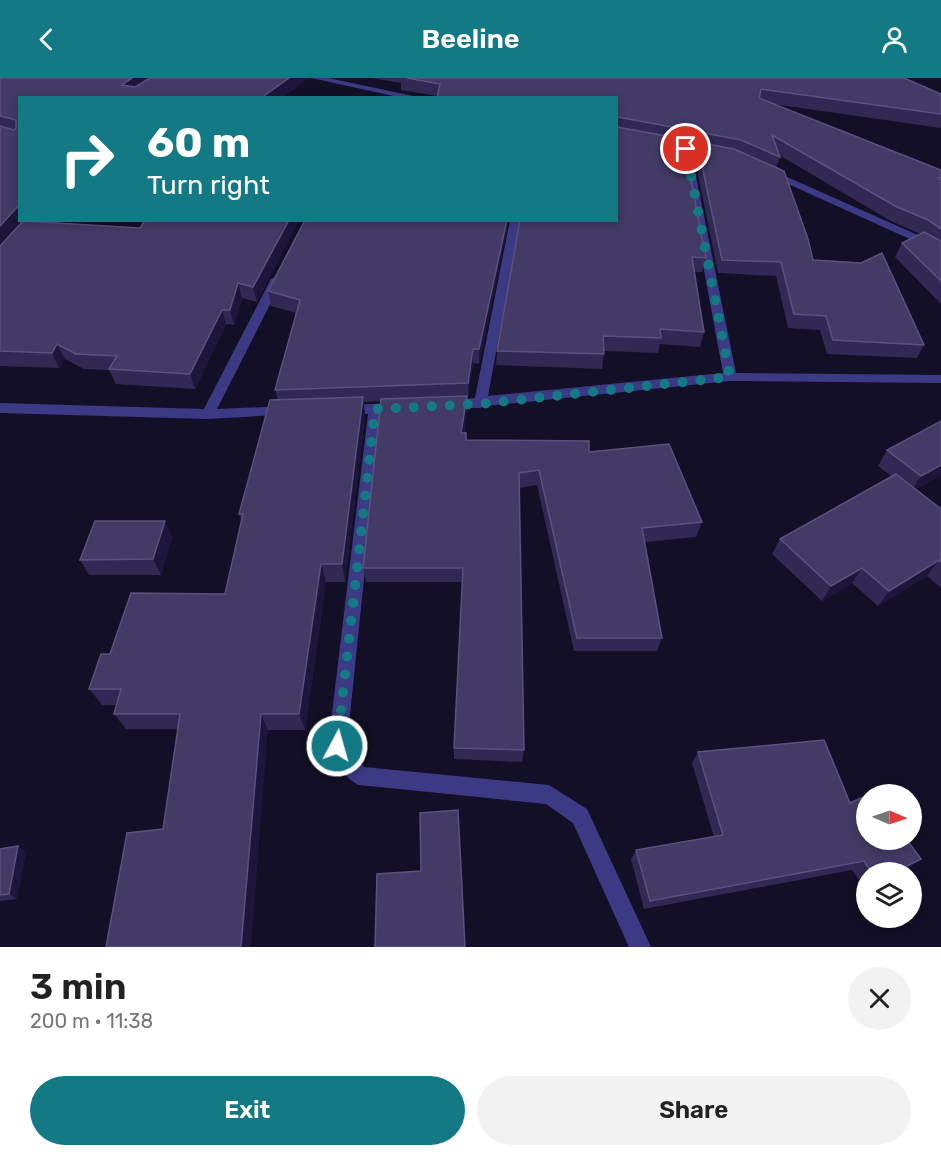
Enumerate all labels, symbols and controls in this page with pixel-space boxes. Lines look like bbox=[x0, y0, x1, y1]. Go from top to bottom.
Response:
icon: back bbox=[30, 23, 63, 56]
text: Beeline bbox=[421, 23, 520, 55]
icon: person bbox=[878, 23, 911, 56]
text: 60 m bbox=[147, 118, 250, 168]
icon: right bbox=[48, 120, 126, 198]
pin bbox=[660, 123, 711, 174]
icon: arrive bbox=[669, 132, 702, 165]
text: Turn right bbox=[147, 169, 270, 201]
position arrow bbox=[305, 714, 369, 778]
north arrow bbox=[856, 784, 922, 850]
map controls bbox=[856, 784, 922, 928]
button: layers bbox=[856, 862, 922, 928]
text: 3 min bbox=[30, 965, 127, 1008]
button: close bbox=[848, 967, 911, 1030]
text: 200 m · 11:38 bbox=[30, 1009, 153, 1033]
button: Exit bbox=[30, 1076, 465, 1145]
button: Share bbox=[477, 1076, 911, 1145]

